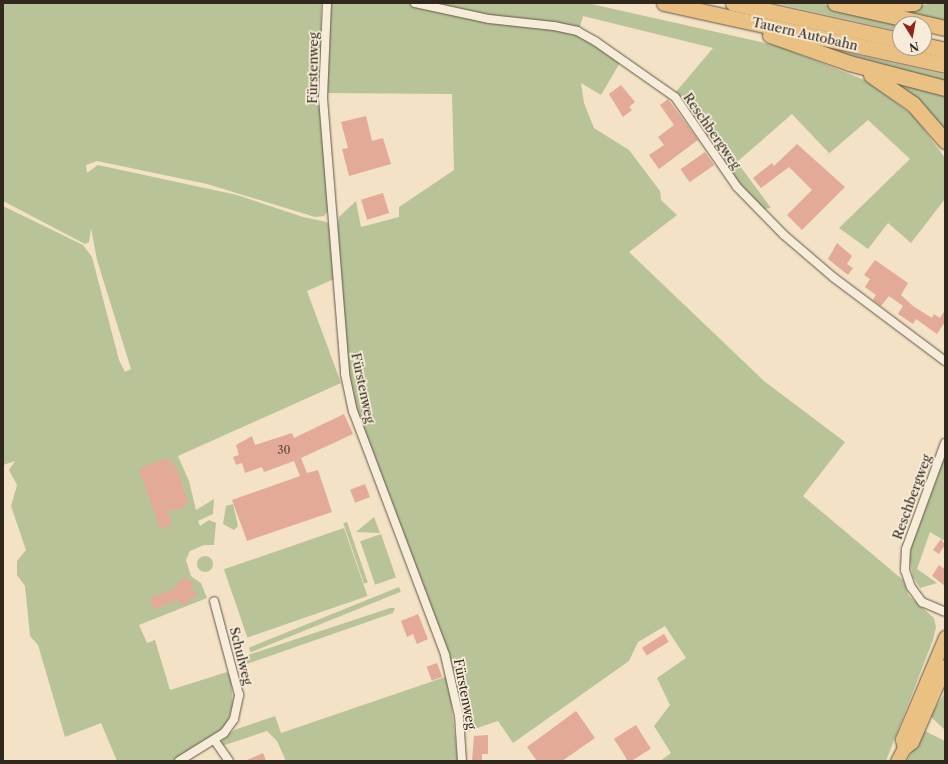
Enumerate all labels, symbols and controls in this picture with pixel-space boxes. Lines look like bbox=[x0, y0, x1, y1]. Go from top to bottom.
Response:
street label: Tauern Autobahn bbox=[750, 14, 860, 54]
north arrow bbox=[892, 16, 932, 56]
street label: Fürstenweg bbox=[305, 32, 321, 104]
text: N bbox=[908, 39, 920, 55]
street label: Reschbergweg bbox=[680, 90, 744, 172]
street label: Fürstenweg bbox=[348, 351, 378, 425]
house number: 30 bbox=[277, 443, 291, 457]
street label: Reschbergweg bbox=[889, 452, 935, 542]
street label: Schulweg bbox=[226, 625, 256, 687]
street label: Fürstenweg bbox=[451, 657, 479, 731]

